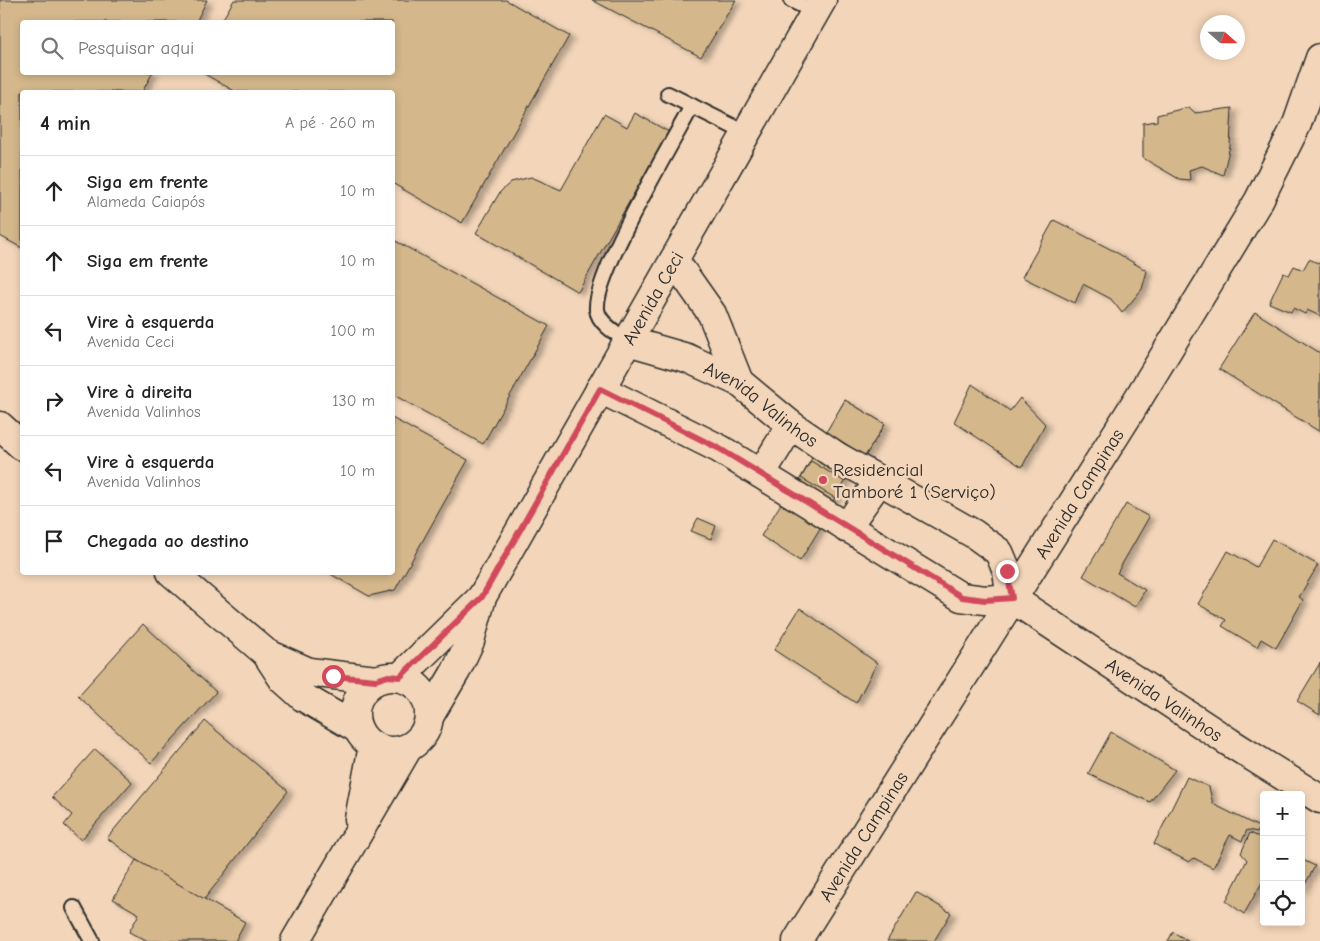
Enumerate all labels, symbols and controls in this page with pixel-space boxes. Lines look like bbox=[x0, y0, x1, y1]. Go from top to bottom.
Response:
north arrow bbox=[1200, 15, 1245, 60]
search box bbox=[20, 20, 395, 75]
icon: search bbox=[38, 34, 66, 62]
text: Pesquisar aqui bbox=[78, 37, 194, 59]
text: 4 min bbox=[40, 111, 91, 135]
text: A pé · 260 m bbox=[285, 114, 375, 132]
text: Siga em frente bbox=[87, 171, 208, 193]
icon: ahead bbox=[40, 177, 68, 205]
text: 10 m bbox=[340, 182, 375, 200]
text: Alameda Caiapós bbox=[87, 193, 205, 211]
icon: ahead bbox=[40, 247, 68, 275]
street label: Avenida Ceci bbox=[618, 248, 688, 349]
text: Siga em frente bbox=[87, 250, 208, 272]
text: 10 m bbox=[340, 252, 375, 270]
text: Vire à esquerda bbox=[87, 311, 214, 333]
icon: left bbox=[40, 317, 68, 345]
text: 100 m bbox=[331, 322, 375, 340]
text: Avenida Ceci bbox=[87, 333, 174, 351]
street label: Avenida Valinhos bbox=[700, 357, 822, 452]
text: Vire à direita bbox=[87, 381, 192, 403]
icon: right bbox=[40, 387, 68, 415]
text: 130 m bbox=[332, 392, 375, 410]
text: Avenida Valinhos bbox=[87, 403, 201, 421]
street label: Avenida Campinas bbox=[1031, 425, 1129, 563]
text: Vire à esquerda bbox=[87, 451, 214, 473]
icon: left bbox=[40, 457, 68, 485]
place label: Residencial Tamboré 1 (Serviço) bbox=[833, 459, 996, 503]
text: 10 m bbox=[340, 462, 375, 480]
text: Avenida Valinhos bbox=[87, 473, 201, 491]
marker: Residencial Tamboré 1 (Serviço) bbox=[817, 474, 829, 486]
icon: arrive bbox=[40, 527, 68, 555]
text: Chegada ao destino bbox=[87, 530, 249, 552]
route end bbox=[996, 560, 1019, 583]
street label: Avenida Valinhos bbox=[1101, 654, 1226, 747]
route start bbox=[322, 665, 345, 688]
street label: Avenida Campinas bbox=[815, 768, 913, 906]
map controls bbox=[1260, 791, 1305, 926]
button: + bbox=[1260, 791, 1305, 836]
button: − bbox=[1260, 836, 1305, 881]
button: locate bbox=[1260, 881, 1305, 926]

